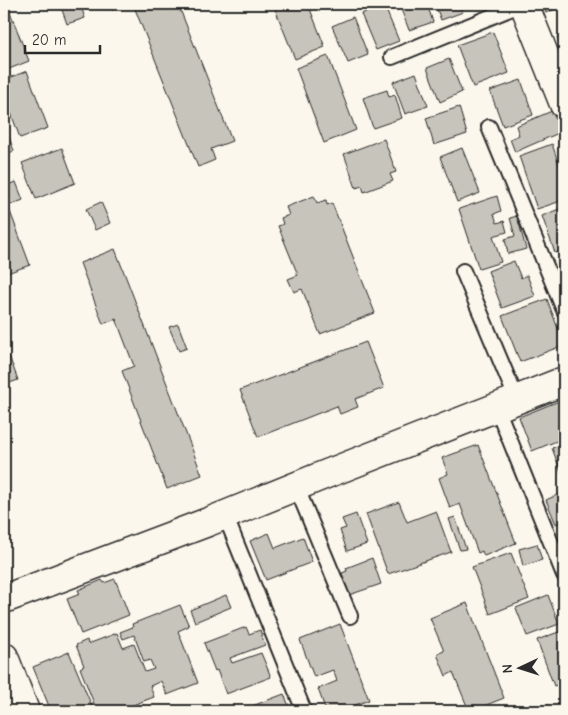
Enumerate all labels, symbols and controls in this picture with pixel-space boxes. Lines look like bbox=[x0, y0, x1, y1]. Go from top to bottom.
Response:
scale bar bbox=[25, 22, 100, 54]
text: 20 m bbox=[32, 31, 66, 49]
north arrow bbox=[496, 642, 546, 692]
text: N bbox=[499, 664, 516, 674]

